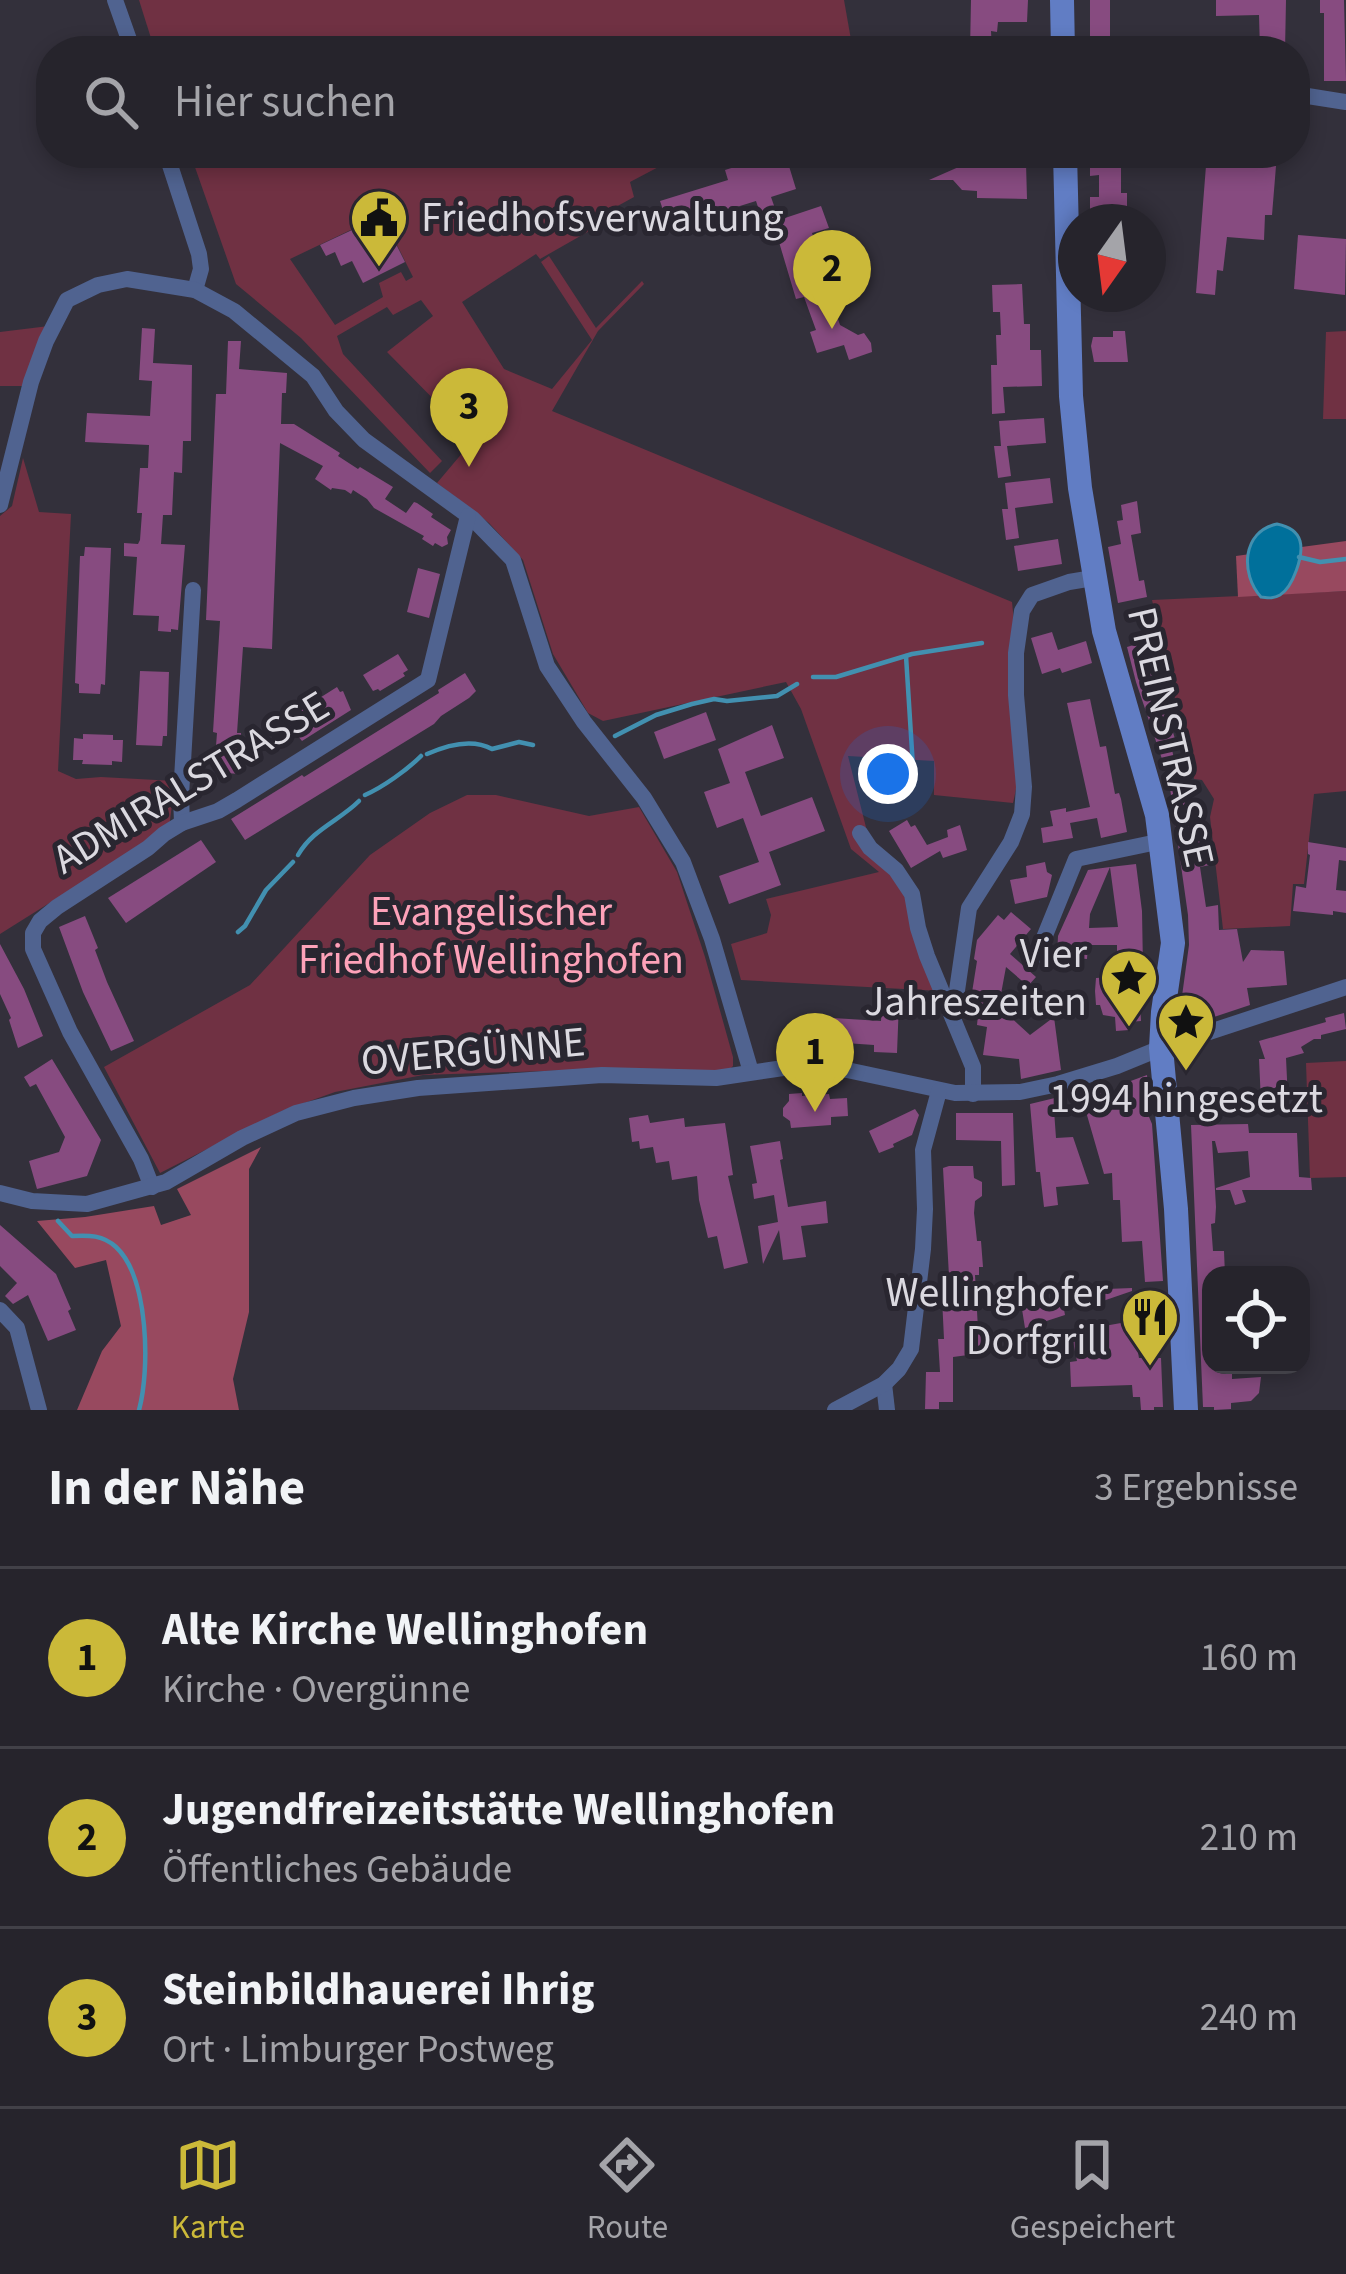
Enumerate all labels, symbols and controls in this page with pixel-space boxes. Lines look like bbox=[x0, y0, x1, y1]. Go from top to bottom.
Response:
search box bbox=[36, 36, 1310, 168]
icon: search bbox=[78, 69, 144, 135]
text: Hier suchen bbox=[174, 70, 397, 134]
public building icon: Friedhofsverwaltung bbox=[348, 187, 410, 269]
place label: Friedhofsverwaltung bbox=[421, 188, 784, 248]
north arrow bbox=[1058, 204, 1166, 312]
pin: 2 bbox=[793, 230, 871, 329]
pin: 3 bbox=[430, 368, 508, 467]
street label: PREINSTRASSE bbox=[1111, 601, 1229, 873]
street label: ADMIRALSTRASSE bbox=[41, 677, 341, 889]
your location bbox=[858, 744, 918, 804]
park label: Evangelischer Friedhof Wellinghofen bbox=[298, 882, 684, 990]
place label: Vier Jahreszeiten bbox=[864, 924, 1087, 1032]
place icon: Vier Jahreszeiten bbox=[1098, 947, 1160, 1029]
place icon: 1994 hingesetzt bbox=[1155, 991, 1217, 1073]
street label: OVERGÜNNE bbox=[359, 1012, 587, 1092]
pin: 1 bbox=[776, 1013, 854, 1112]
place label: 1994 hingesetzt bbox=[1049, 1069, 1323, 1129]
place label: Wellinghofer Dorfgrill bbox=[885, 1263, 1108, 1371]
map controls bbox=[1202, 1266, 1310, 1374]
button: locate bbox=[1202, 1266, 1310, 1374]
restaurant icon: Wellinghofer Dorfgrill bbox=[1119, 1286, 1181, 1368]
text: In der Nähe bbox=[48, 1452, 305, 1524]
text: 3 Ergebnisse bbox=[1094, 1460, 1298, 1516]
text: Alte Kirche Wellinghofen bbox=[162, 1598, 648, 1662]
text: 1 bbox=[77, 1630, 97, 1686]
text: 160 m bbox=[1200, 1630, 1298, 1686]
text: Kirche · Overgünne bbox=[162, 1662, 470, 1718]
text: Jugendfreizeitstätte Wellinghofen bbox=[162, 1778, 835, 1842]
text: 2 bbox=[77, 1810, 97, 1866]
text: 210 m bbox=[1200, 1810, 1298, 1866]
text: Öffentliches Gebäude bbox=[162, 1842, 512, 1898]
text: Steinbildhauerei Ihrig bbox=[162, 1958, 595, 2022]
text: 3 bbox=[77, 1990, 97, 2046]
text: 240 m bbox=[1200, 1990, 1298, 2046]
text: Ort · Limburger Postweg bbox=[162, 2022, 554, 2078]
tab: Karte bbox=[171, 2132, 245, 2251]
tab: Route bbox=[587, 2132, 668, 2251]
tab: Gespeichert bbox=[1010, 2132, 1175, 2251]

